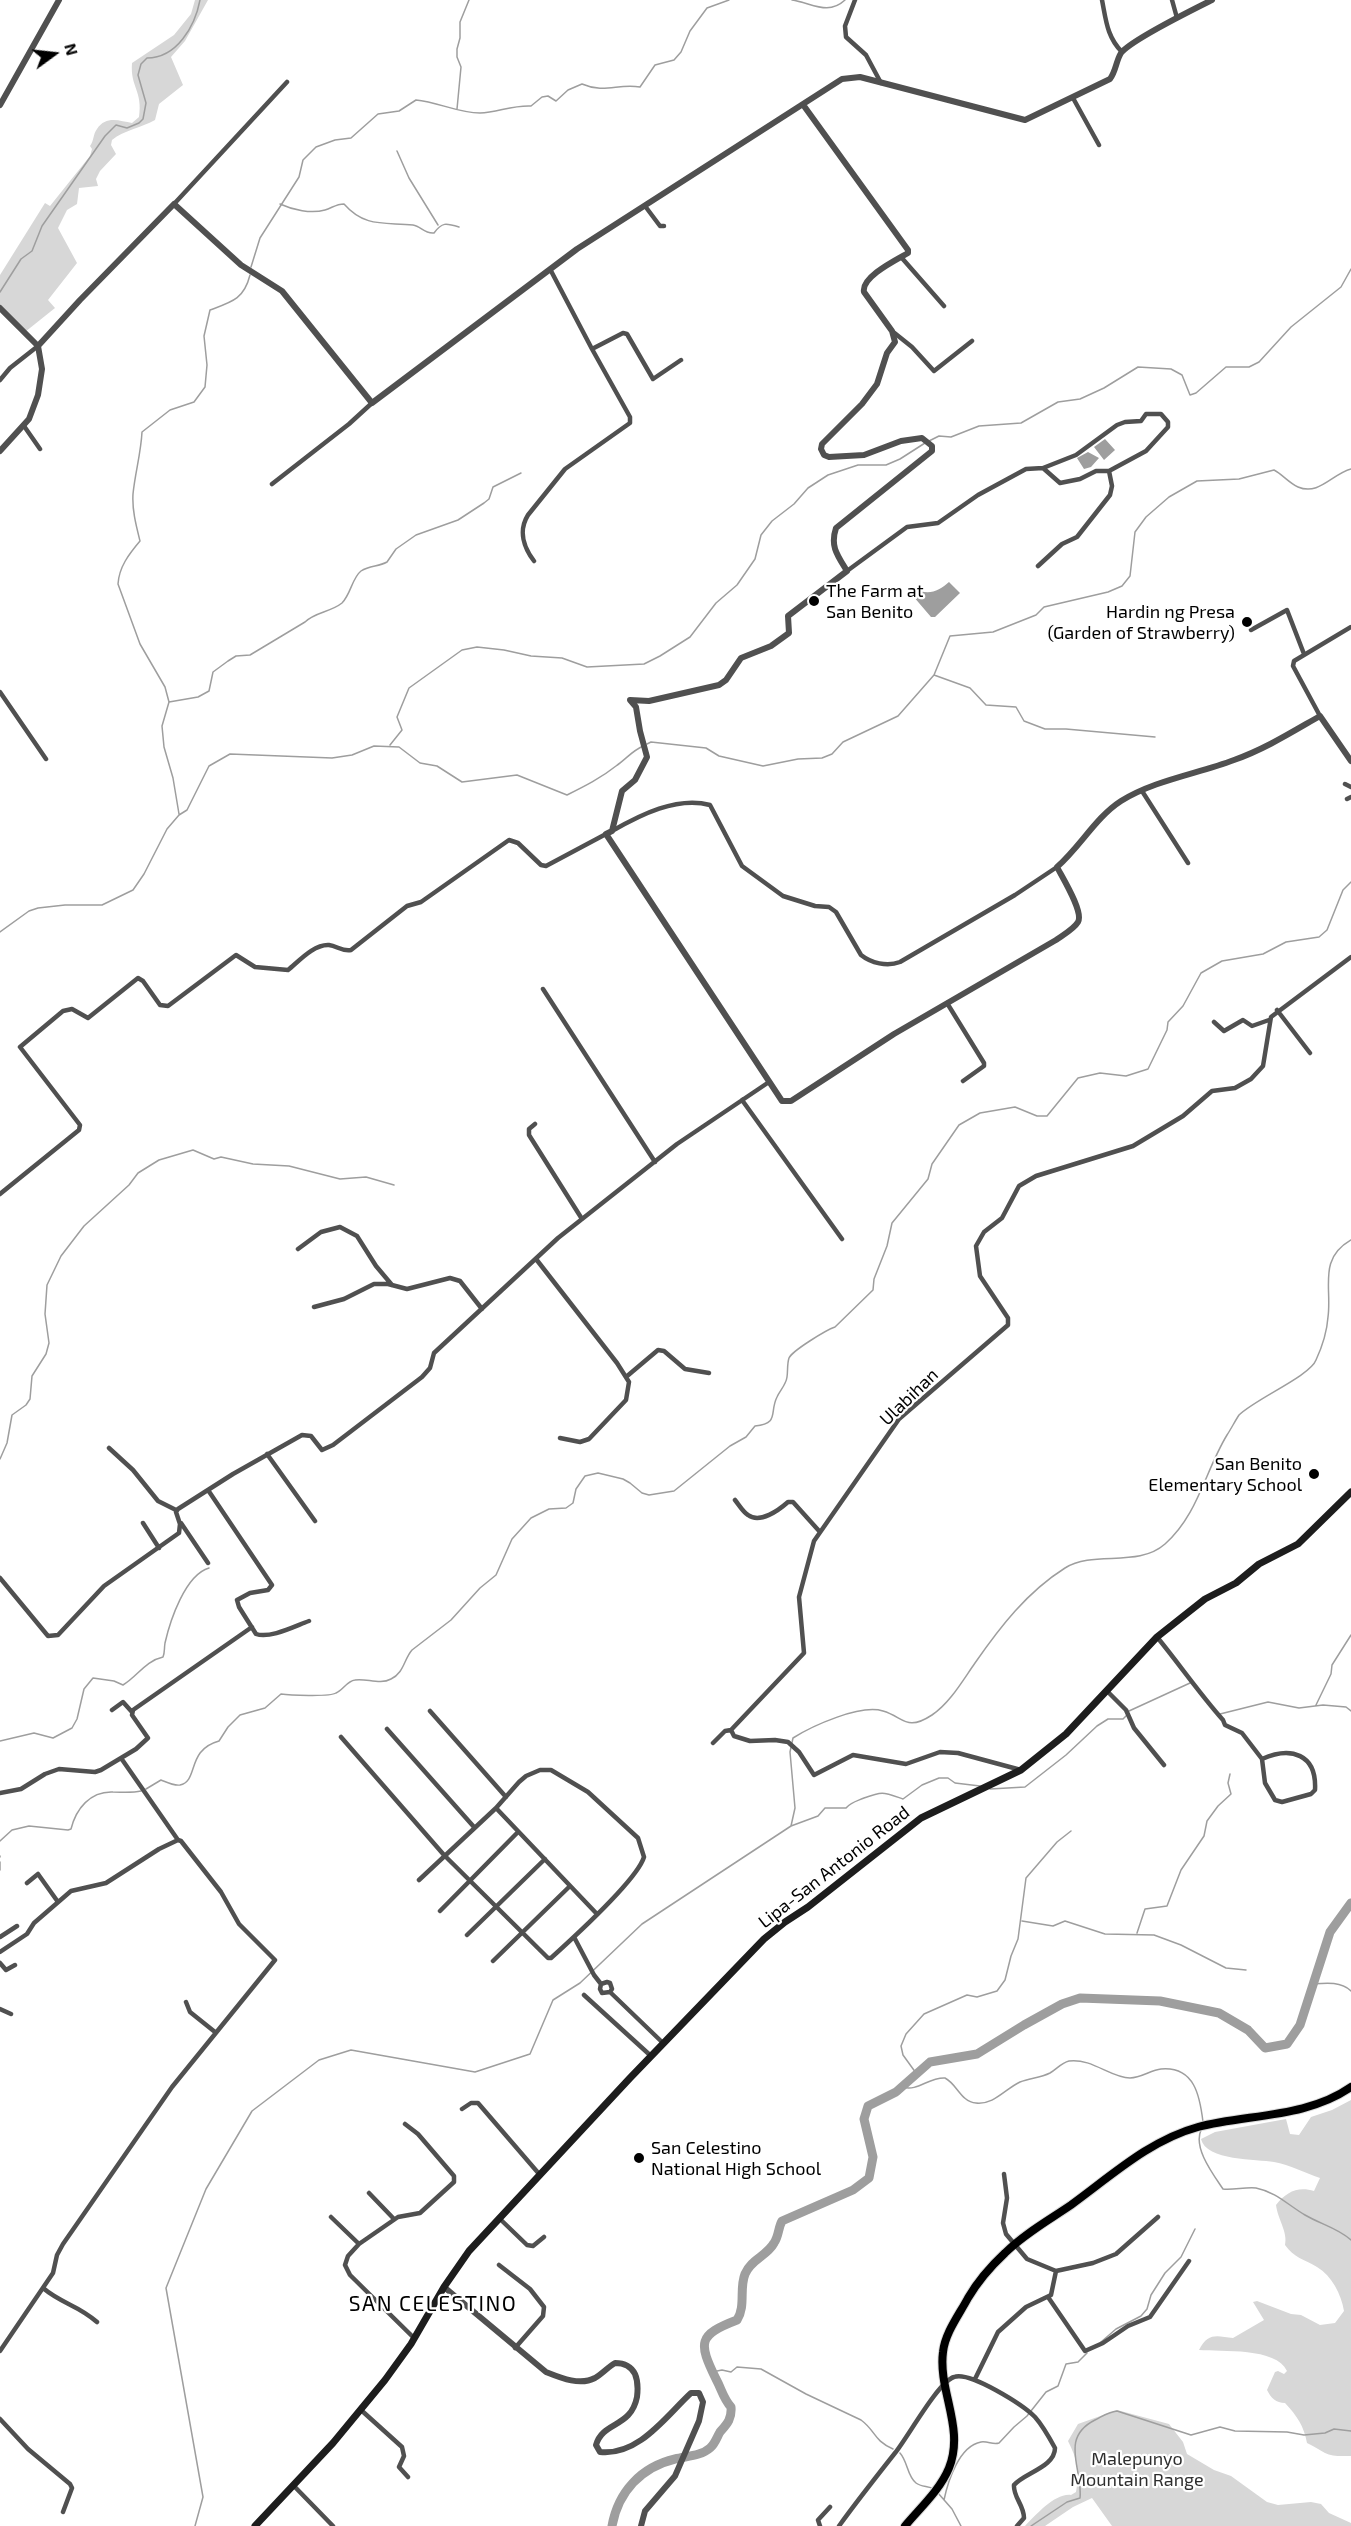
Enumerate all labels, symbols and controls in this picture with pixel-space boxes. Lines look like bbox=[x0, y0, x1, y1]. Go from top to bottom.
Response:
north arrow bbox=[24, 24, 84, 84]
text: N bbox=[61, 41, 83, 57]
place label: The Farm at San Benito bbox=[826, 580, 924, 622]
marker: The Farm at San Benito bbox=[807, 594, 821, 608]
place label: Hardin ng Presa (Garden of Strawberry) bbox=[1047, 601, 1235, 644]
marker: Hardin ng Presa (Garden of Strawberry) bbox=[1240, 615, 1254, 629]
street label: Ulabihan bbox=[875, 1364, 943, 1430]
place label: San Benito Elementary School bbox=[1148, 1453, 1302, 1496]
marker: San Benito Elementary School bbox=[1307, 1467, 1321, 1481]
street label: Lipa-San Antonio Road bbox=[754, 1801, 914, 1933]
place label: San Celestino National High School bbox=[651, 2137, 821, 2180]
marker: San Celestino National High School bbox=[632, 2151, 646, 2165]
district label: SAN CELESTINO bbox=[349, 2291, 517, 2317]
park label: Malepunyo Mountain Range bbox=[1070, 2448, 1204, 2490]

